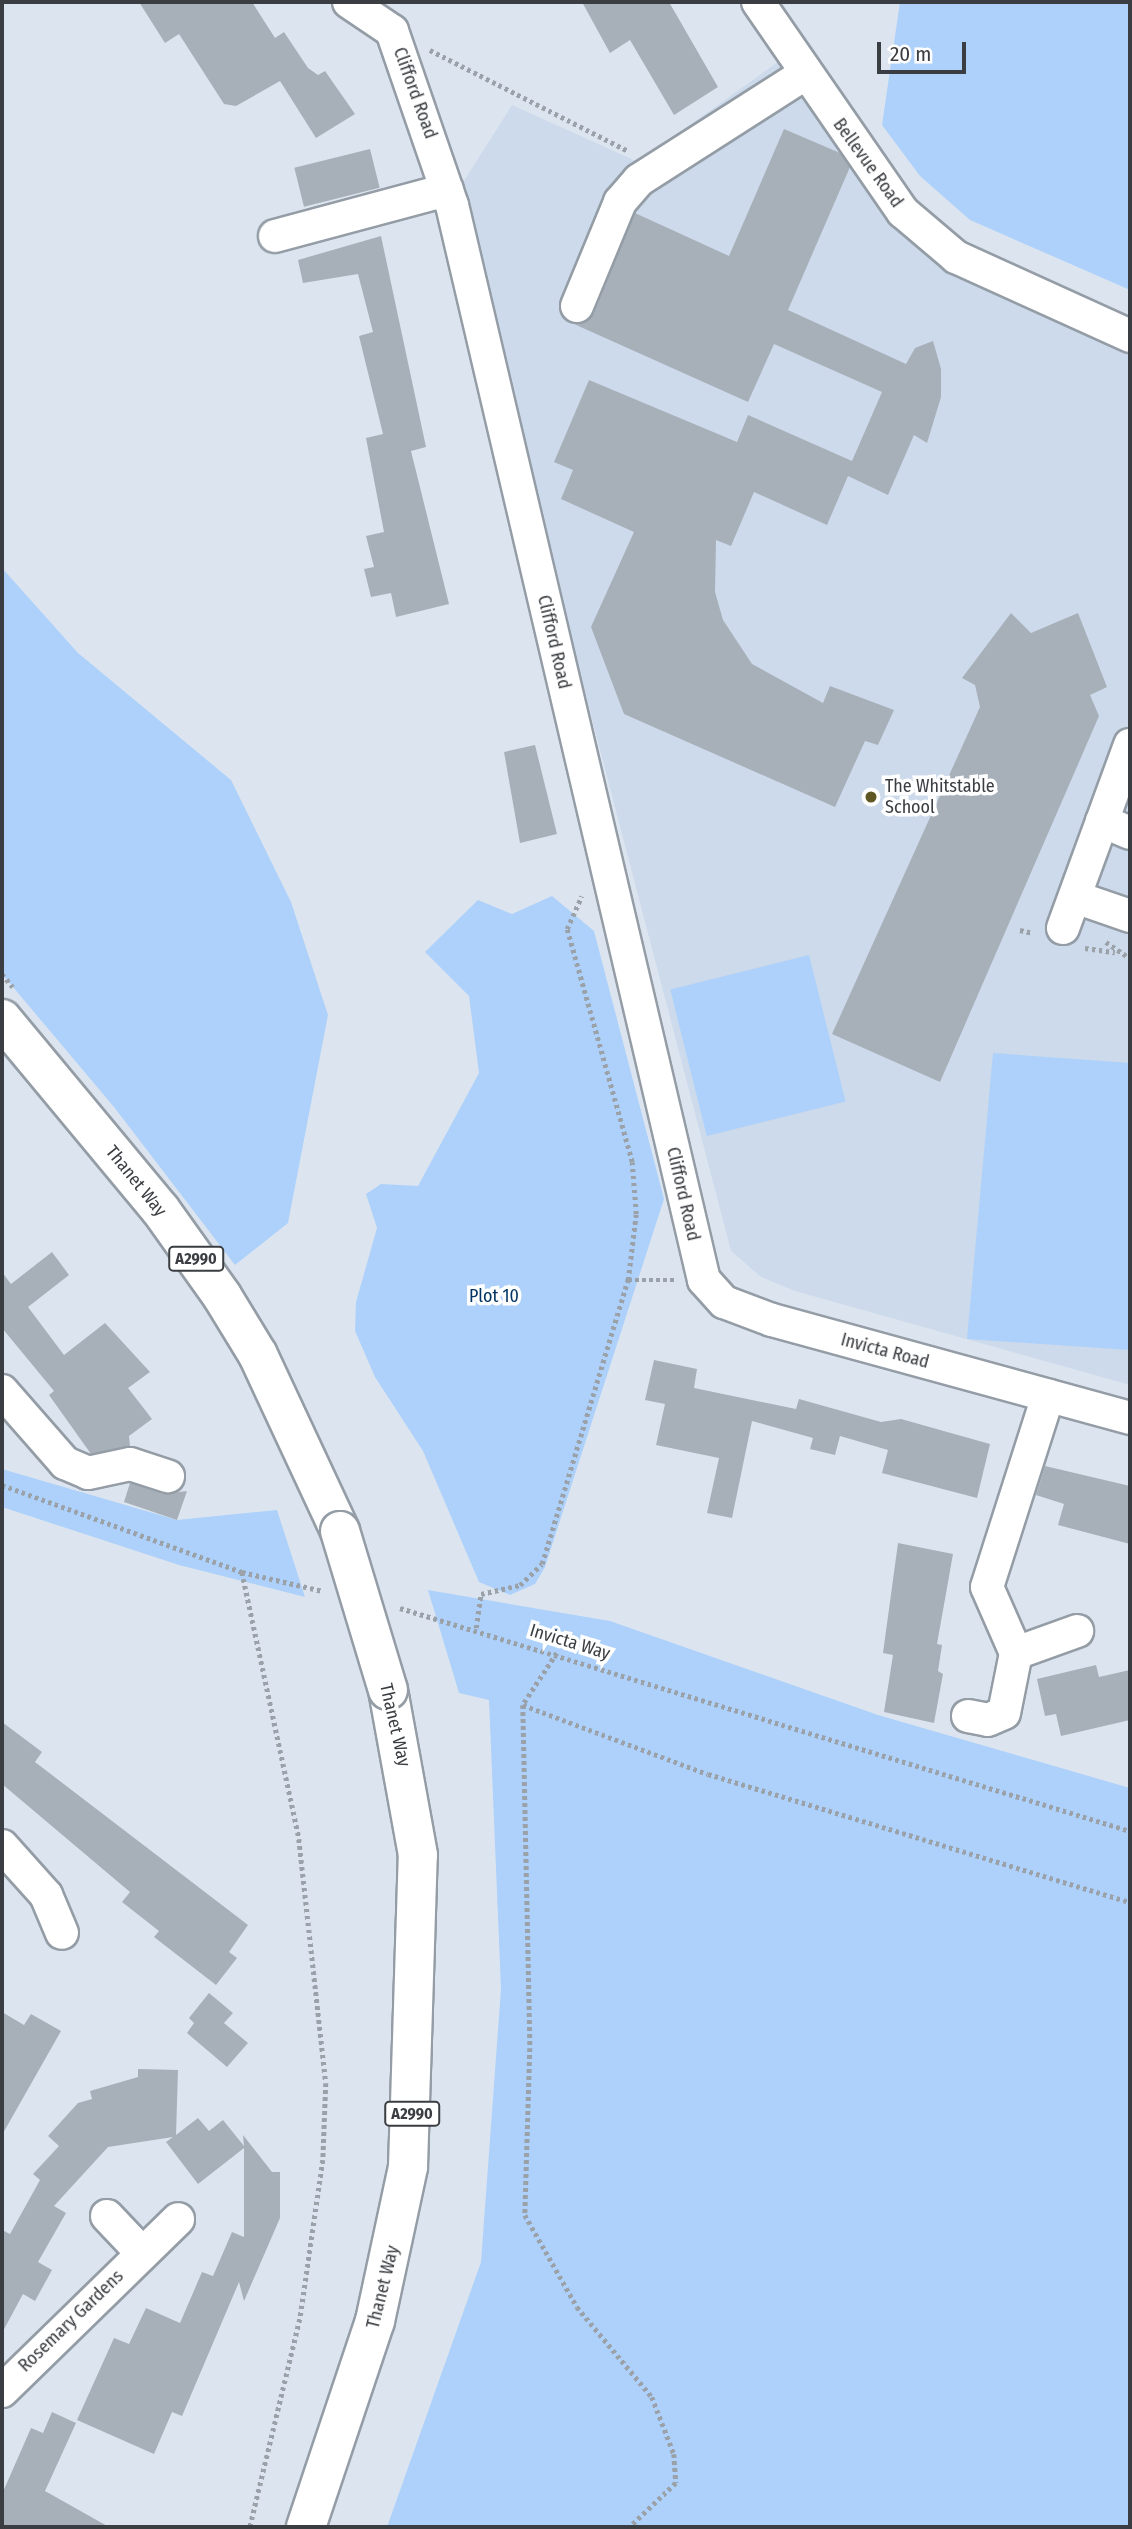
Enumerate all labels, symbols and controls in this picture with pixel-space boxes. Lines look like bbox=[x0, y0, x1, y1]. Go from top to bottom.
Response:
scale bar bbox=[880, 28, 969, 72]
text: 20 m bbox=[890, 41, 931, 67]
street label: Clifford Road bbox=[389, 44, 441, 142]
street label: Bellevue Road bbox=[828, 114, 908, 212]
street label: Clifford Road bbox=[533, 593, 575, 691]
place label: The Whitstable School bbox=[885, 776, 995, 818]
marker: The Whitstable School bbox=[863, 789, 879, 805]
street label: Thanet Way bbox=[101, 1141, 171, 1221]
street label: Clifford Road bbox=[662, 1145, 704, 1243]
road number: A2990 bbox=[168, 1246, 224, 1272]
park label: Plot 10 bbox=[469, 1285, 519, 1307]
street label: Invicta Road bbox=[839, 1329, 931, 1373]
street label: Invicta Way bbox=[527, 1620, 613, 1664]
street label: Thanet Way bbox=[375, 1681, 415, 1769]
road number: A2990 bbox=[384, 2102, 440, 2126]
street label: Thanet Way bbox=[362, 2243, 404, 2331]
street label: Rosemary Gardens bbox=[14, 2266, 128, 2376]

